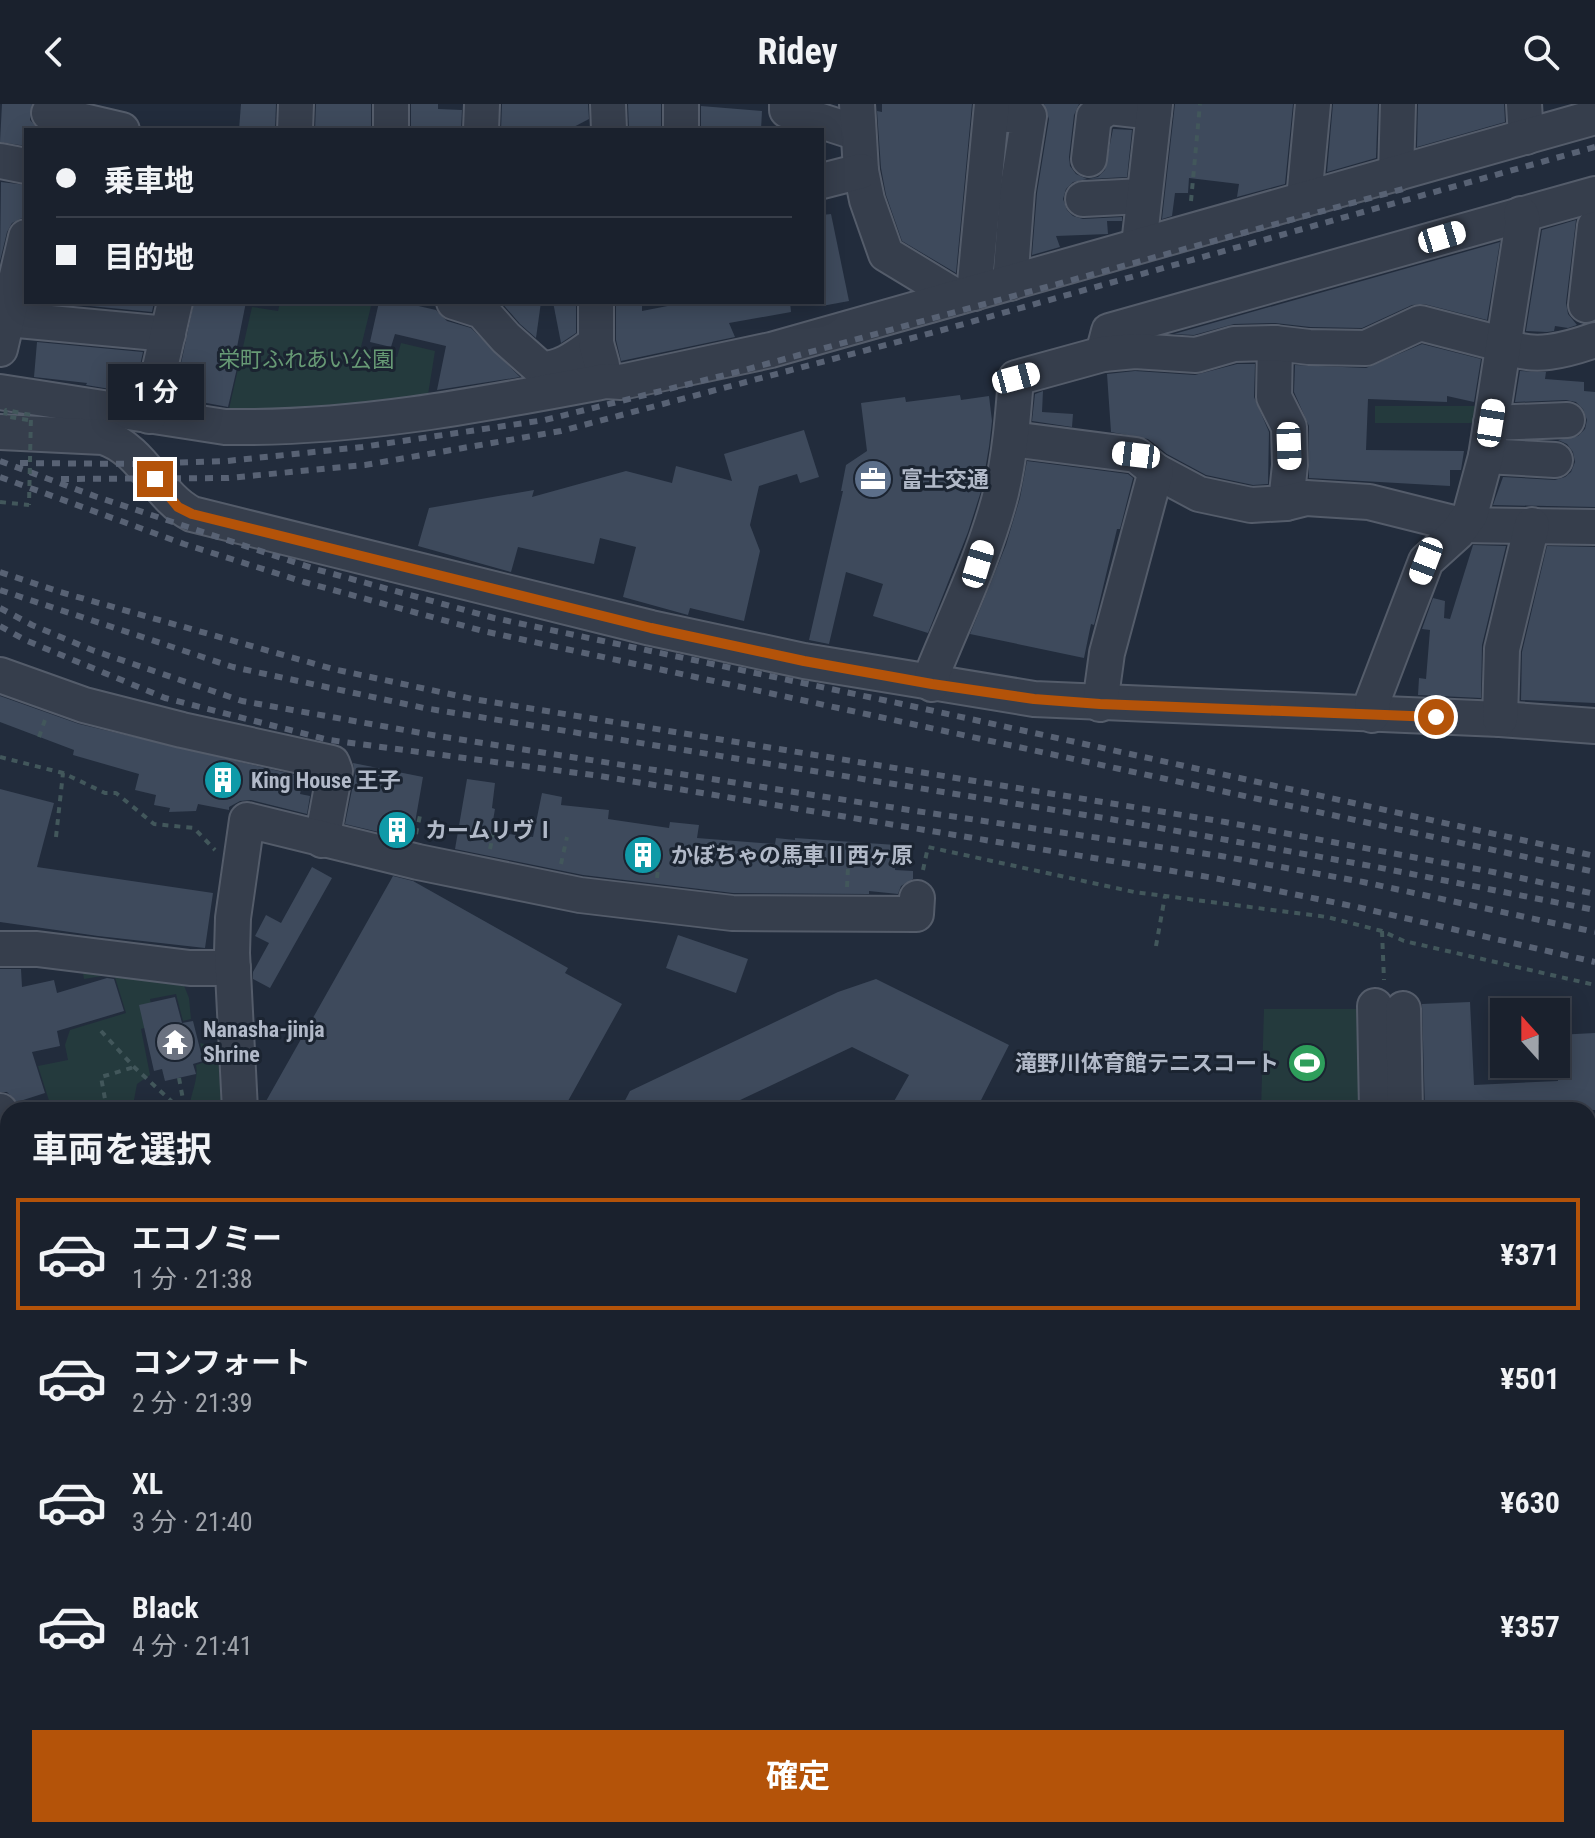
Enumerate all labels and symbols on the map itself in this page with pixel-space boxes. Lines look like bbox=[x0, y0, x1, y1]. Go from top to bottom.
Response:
car bbox=[1416, 219, 1468, 255]
park label: 栄町ふれあい公園 bbox=[218, 347, 394, 372]
car bbox=[990, 360, 1042, 396]
callout: 1 分 bbox=[107, 363, 203, 419]
car bbox=[1475, 397, 1507, 449]
car bbox=[1276, 422, 1302, 470]
car bbox=[1111, 440, 1161, 470]
office icon: 富士交通 bbox=[852, 458, 894, 500]
route end bbox=[137, 461, 173, 497]
place label: 富士交通 bbox=[901, 467, 989, 492]
car bbox=[1406, 534, 1446, 588]
car bbox=[960, 538, 996, 590]
route start bbox=[1418, 699, 1454, 735]
building icon: King House 王子 bbox=[202, 759, 244, 801]
place label: King House 王子 bbox=[251, 768, 401, 793]
building icon: カームリヴⅠ bbox=[376, 809, 418, 851]
place label: カームリヴⅠ bbox=[425, 818, 556, 843]
building icon: かぼちゃの馬車Ⅱ西ヶ原 bbox=[622, 834, 664, 876]
place label: かぼちゃの馬車Ⅱ西ヶ原 bbox=[671, 843, 913, 868]
north arrow bbox=[1490, 998, 1570, 1078]
place label: Nanasha-jinja Shrine bbox=[203, 1017, 325, 1067]
temple icon: Nanasha-jinja Shrine bbox=[154, 1021, 196, 1063]
sports icon: 滝野川体育館テニスコート bbox=[1286, 1042, 1328, 1084]
place label: 滝野川体育館テニスコート bbox=[1015, 1051, 1279, 1076]

